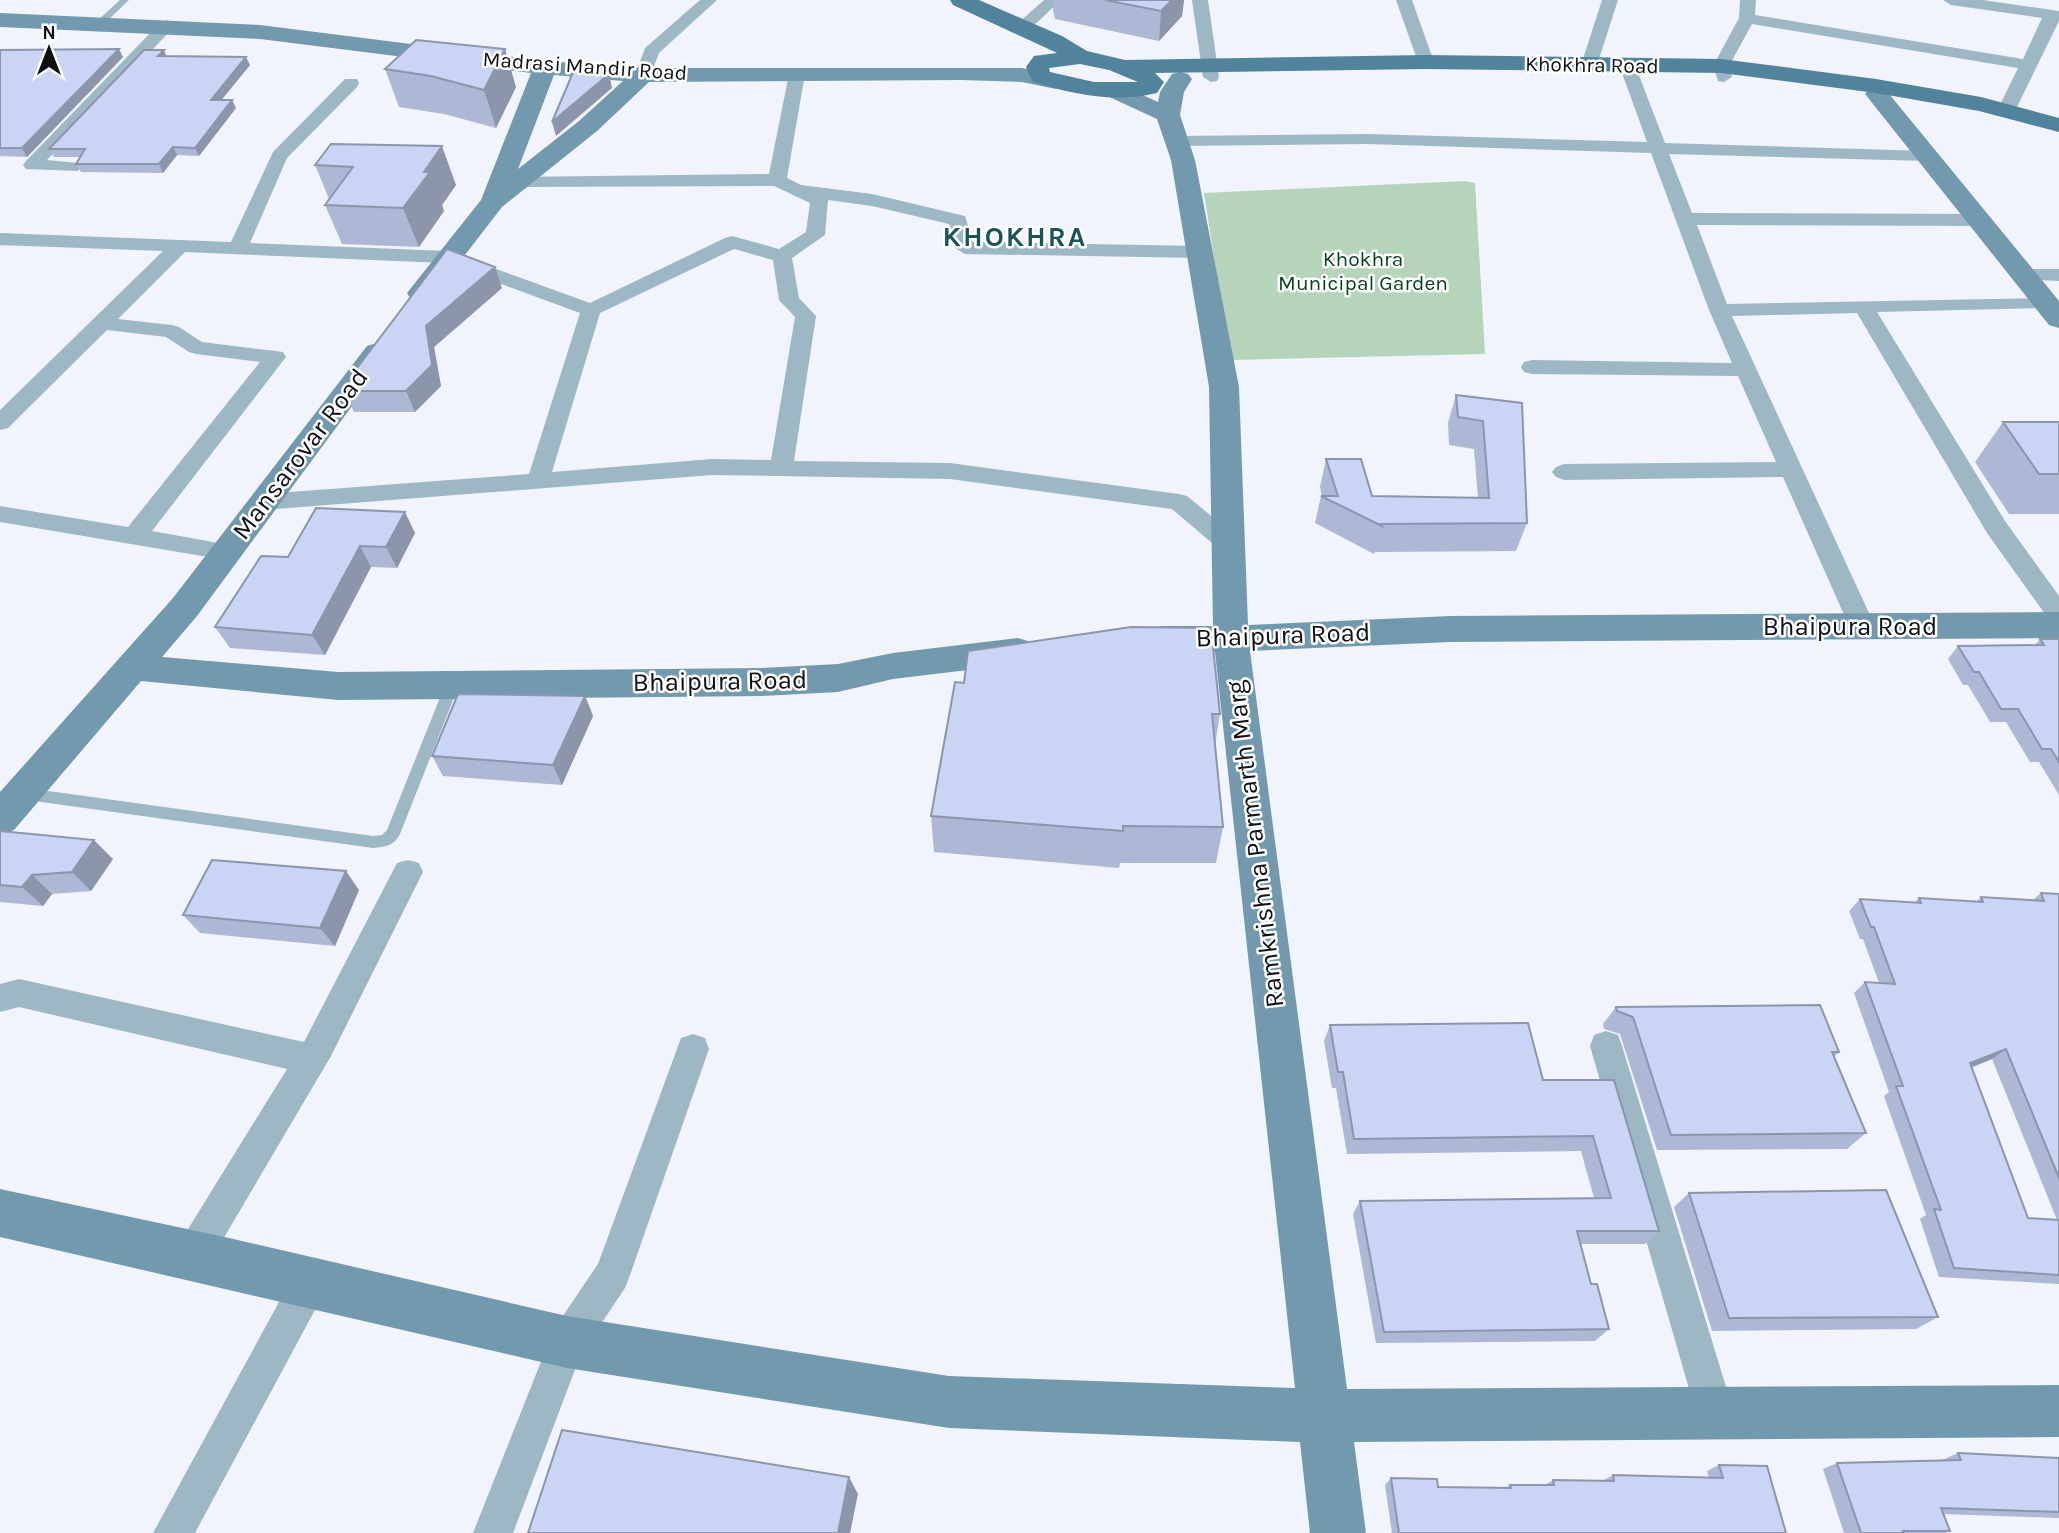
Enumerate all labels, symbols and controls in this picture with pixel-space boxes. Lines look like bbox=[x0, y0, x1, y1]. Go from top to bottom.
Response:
north arrow bbox=[14, 14, 84, 84]
text: N bbox=[42, 22, 56, 44]
street label: Madrasi Mandir Road bbox=[482, 47, 688, 85]
street label: Khokhra Road bbox=[1525, 52, 1659, 78]
district label: KHOKHRA bbox=[943, 220, 1087, 253]
park label: Khokhra Municipal Garden bbox=[1278, 247, 1448, 295]
street label: Mansarovar Road bbox=[226, 362, 374, 546]
street label: Bhaipura Road bbox=[1763, 611, 1937, 642]
street label: Bhaipura Road bbox=[1195, 616, 1371, 654]
street label: Bhaipura Road bbox=[632, 664, 808, 698]
street label: Ramkrishna Parmarth Marg bbox=[1219, 678, 1290, 1009]

